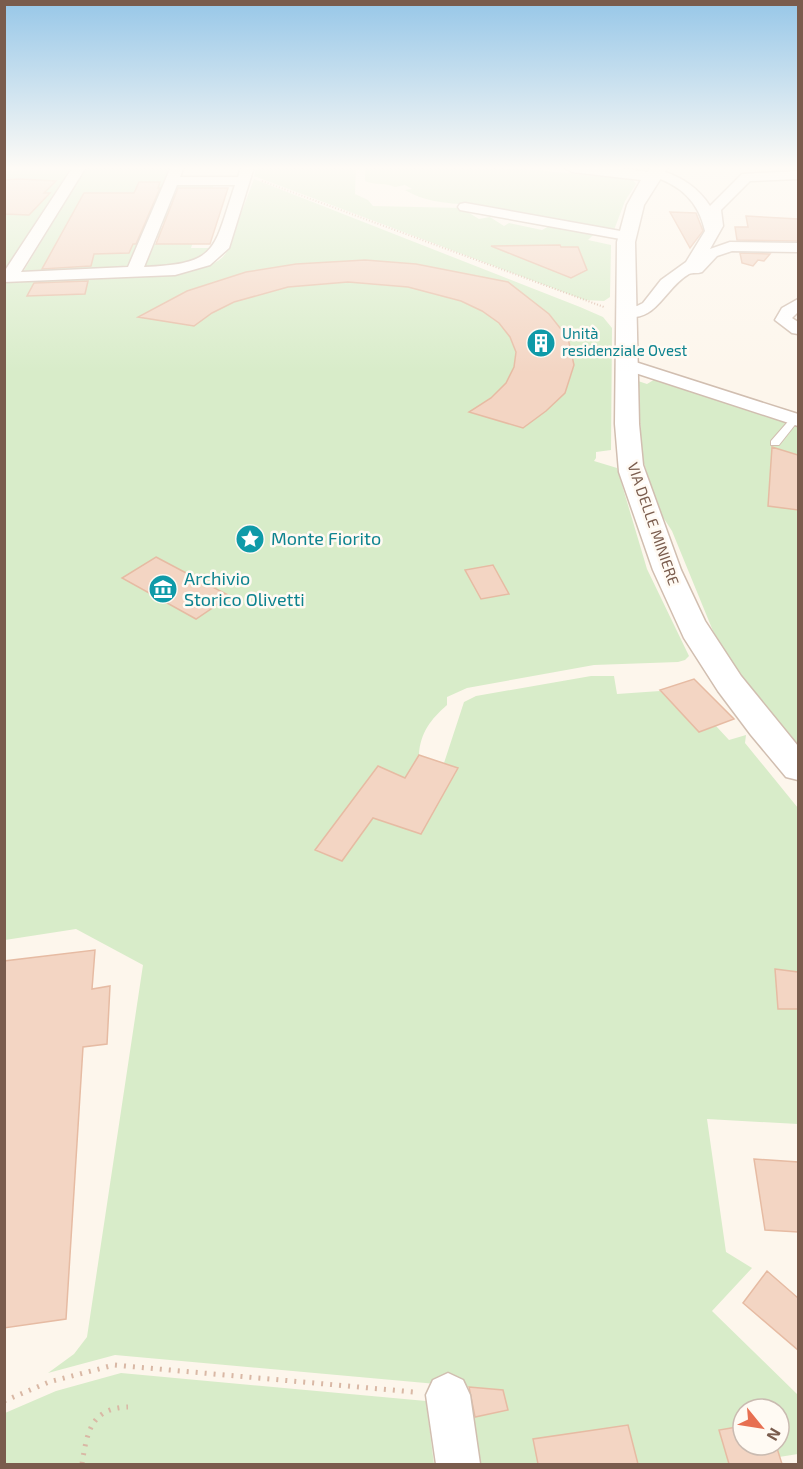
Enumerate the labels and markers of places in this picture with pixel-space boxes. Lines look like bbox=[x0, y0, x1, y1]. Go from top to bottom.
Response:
place label: Unità residenziale Ovest bbox=[562, 324, 688, 359]
building icon: Unità residenziale Ovest bbox=[525, 327, 557, 359]
place icon: Monte Fiorito bbox=[234, 523, 266, 555]
place label: Monte Fiorito bbox=[271, 527, 381, 549]
place label: Archivio Storico Olivetti bbox=[184, 567, 305, 610]
museum icon: Archivio Storico Olivetti bbox=[147, 573, 179, 605]

